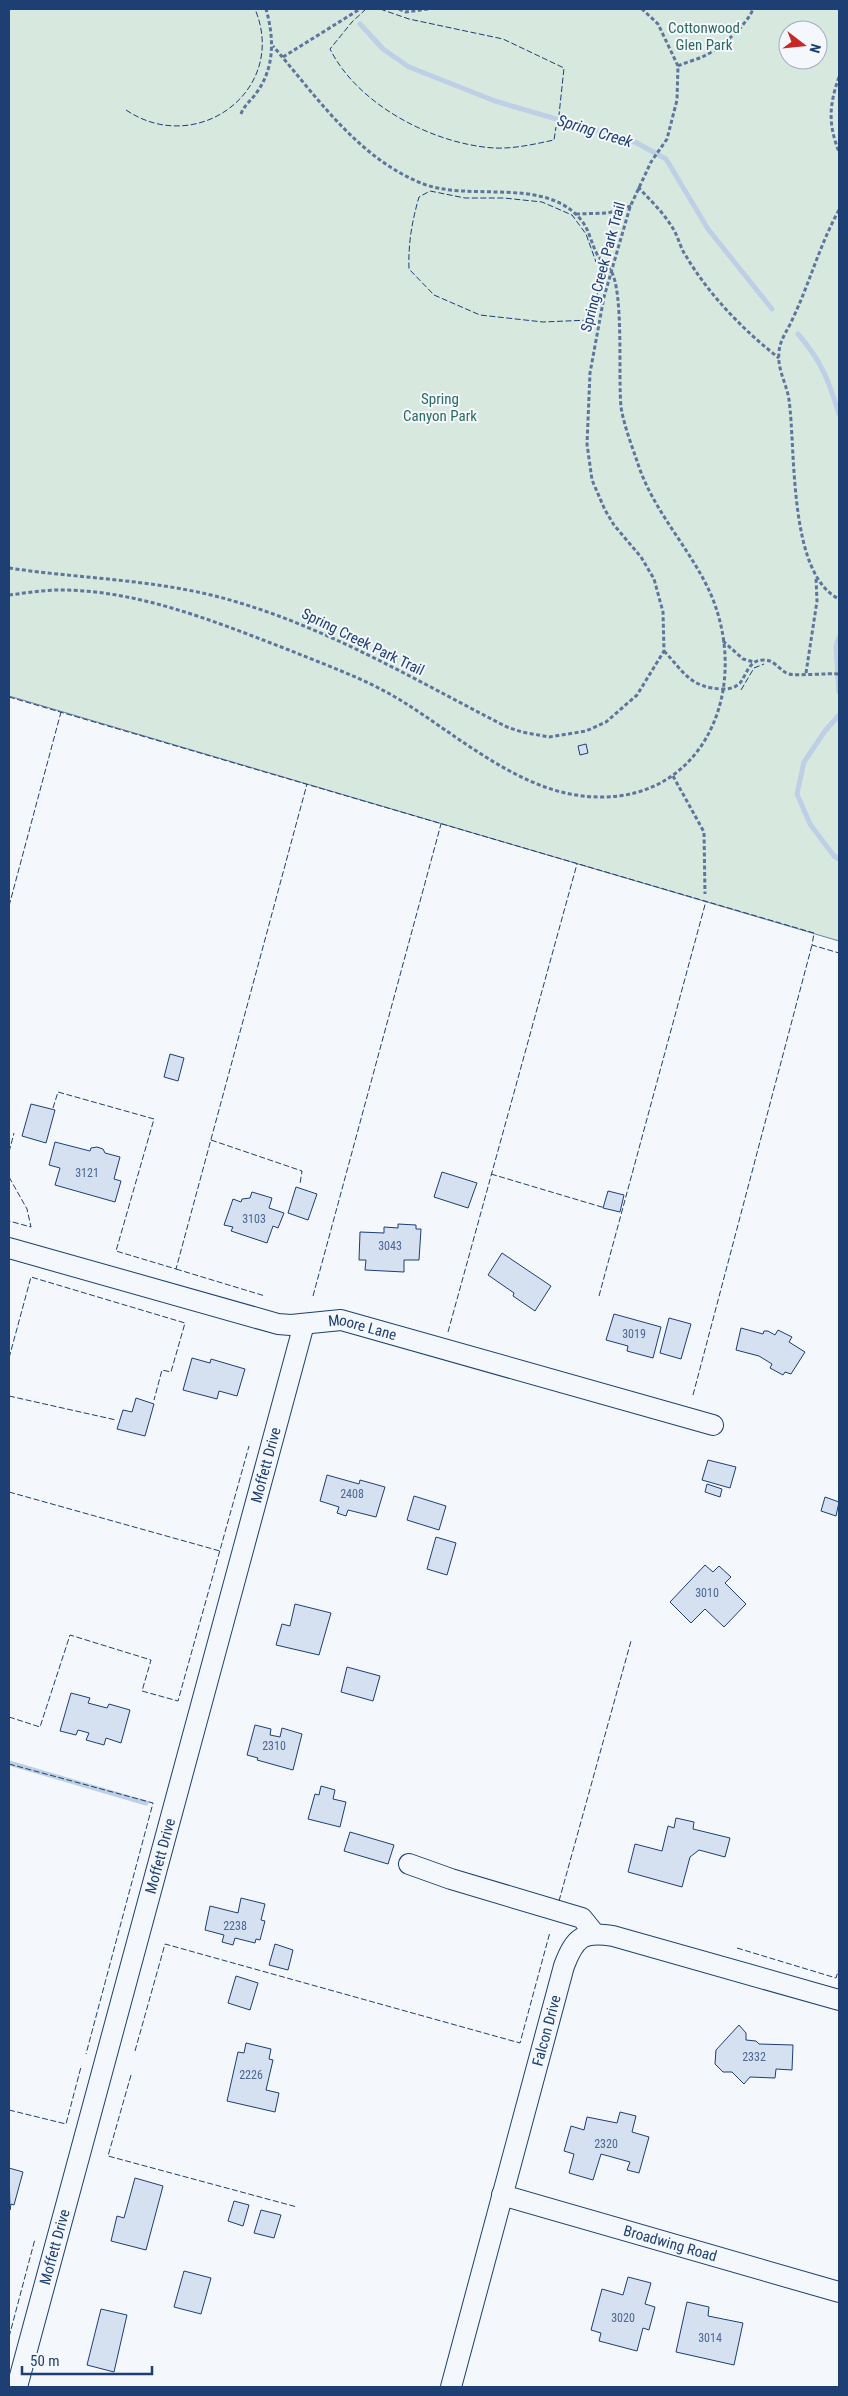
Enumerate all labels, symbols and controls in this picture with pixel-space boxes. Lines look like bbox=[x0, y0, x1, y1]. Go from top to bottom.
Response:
park label: Cottonwood Glen Park bbox=[668, 19, 740, 54]
north arrow bbox=[778, 20, 828, 70]
text: N bbox=[807, 42, 824, 55]
water label: Spring Creek bbox=[555, 111, 636, 152]
street label: Spring Creek Park Trail bbox=[577, 200, 629, 334]
park label: Spring Canyon Park bbox=[403, 390, 477, 425]
street label: Spring Creek Park Trail bbox=[299, 605, 427, 679]
house number: 3121 bbox=[75, 1166, 99, 1180]
house number: 3103 bbox=[242, 1212, 266, 1226]
house number: 3043 bbox=[378, 1239, 402, 1253]
street label: Moore Lane bbox=[327, 1311, 398, 1344]
house number: 3019 bbox=[622, 1327, 646, 1341]
street label: Moffett Drive bbox=[247, 1425, 285, 1505]
house number: 2408 bbox=[340, 1487, 364, 1501]
house number: 3010 bbox=[695, 1586, 719, 1600]
house number: 2310 bbox=[262, 1739, 286, 1753]
street label: Moffett Drive bbox=[142, 1816, 179, 1896]
house number: 2238 bbox=[223, 1919, 247, 1933]
street label: Falcon Drive bbox=[529, 1993, 565, 2068]
house number: 2332 bbox=[742, 2050, 766, 2064]
house number: 2226 bbox=[239, 2068, 263, 2082]
house number: 2320 bbox=[594, 2137, 618, 2151]
street label: Moffett Drive bbox=[36, 2207, 74, 2287]
street label: Broadwing Road bbox=[621, 2221, 719, 2265]
house number: 3020 bbox=[611, 2311, 635, 2325]
house number: 3014 bbox=[698, 2331, 722, 2345]
scale bar bbox=[22, 2344, 152, 2376]
text: 50 m bbox=[30, 2352, 60, 2370]

